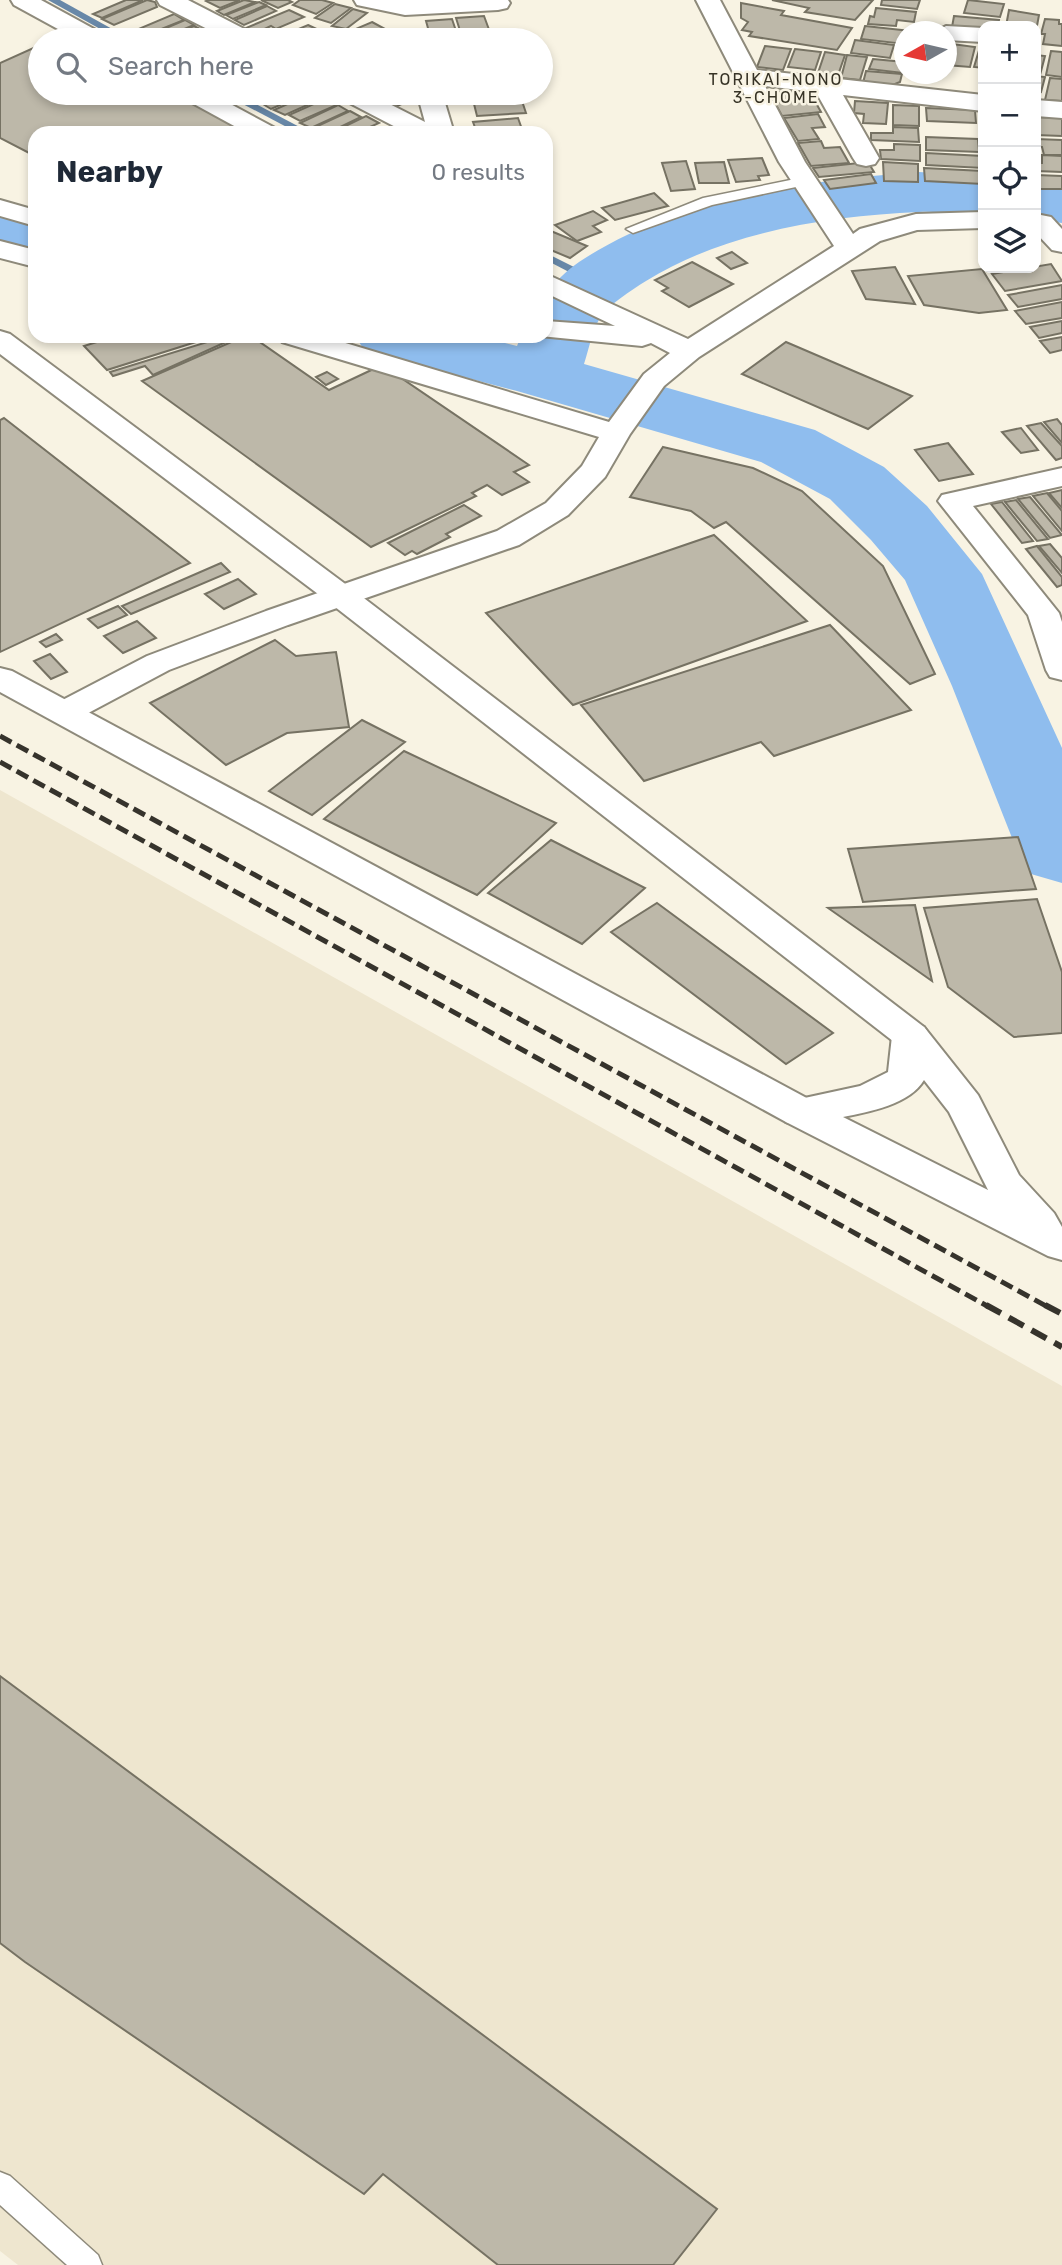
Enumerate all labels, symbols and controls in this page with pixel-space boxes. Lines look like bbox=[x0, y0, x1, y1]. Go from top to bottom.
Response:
north arrow bbox=[894, 21, 957, 84]
map controls bbox=[978, 21, 1041, 273]
button: + bbox=[978, 21, 1041, 84]
search box bbox=[28, 28, 553, 105]
icon: search bbox=[52, 48, 90, 86]
text: Search here bbox=[108, 51, 254, 82]
district label: TORIKAI-NONO 3-CHOME bbox=[709, 70, 843, 107]
button: − bbox=[978, 84, 1041, 147]
button: locate bbox=[978, 147, 1041, 210]
text: Nearby bbox=[56, 154, 163, 190]
text: 0 results bbox=[431, 158, 525, 186]
button: layers bbox=[978, 210, 1041, 273]

